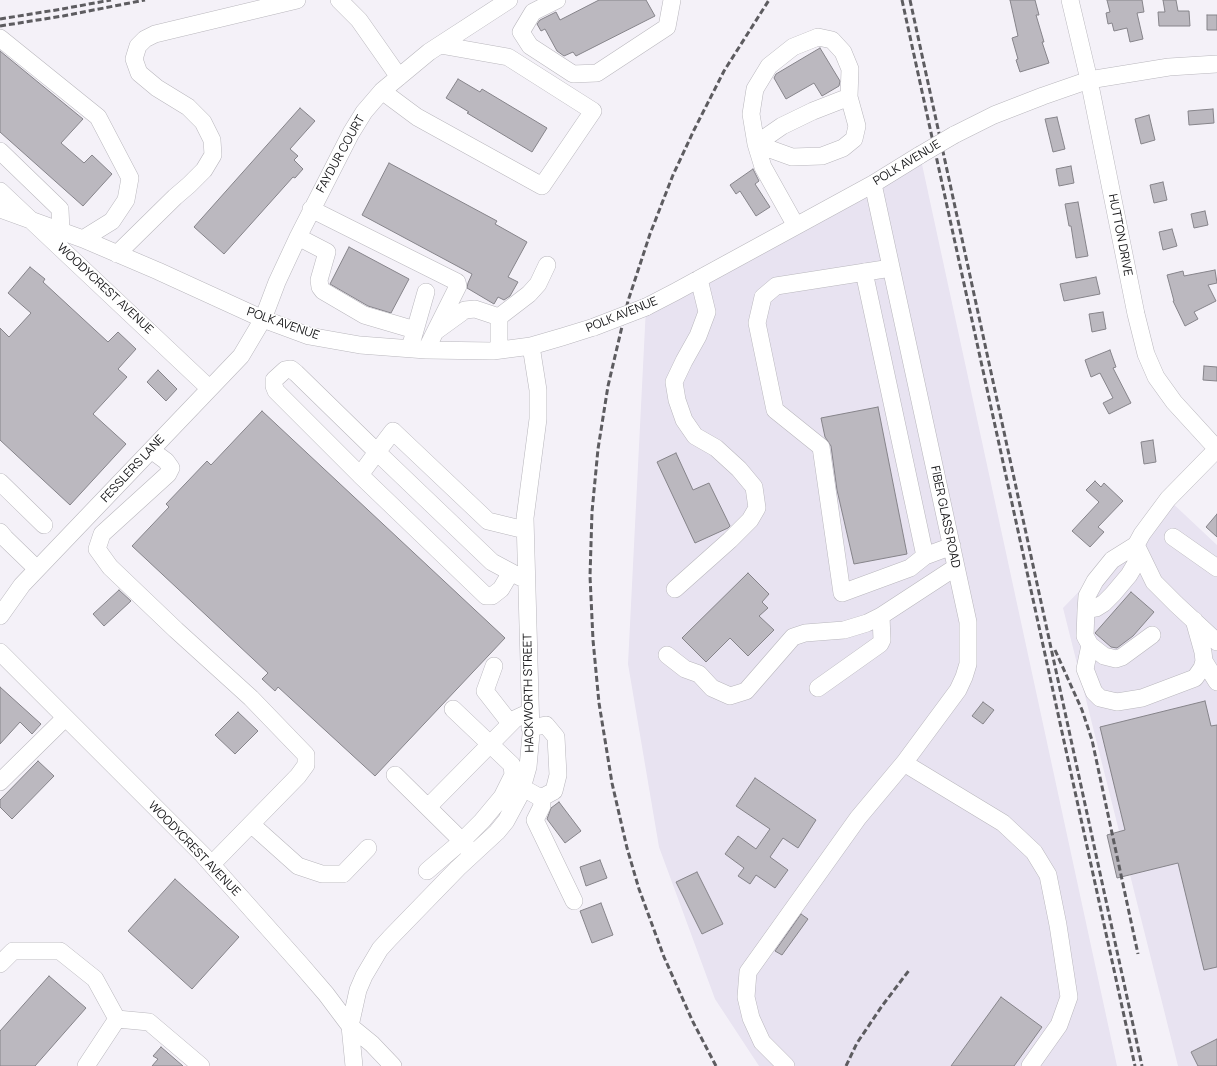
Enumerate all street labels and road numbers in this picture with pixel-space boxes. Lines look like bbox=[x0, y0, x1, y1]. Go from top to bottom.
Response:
street label: FAYDUR COURT bbox=[314, 113, 368, 195]
street label: POLK AVENUE bbox=[871, 137, 943, 189]
street label: HUTTON DRIVE bbox=[1105, 193, 1135, 277]
street label: WOODYCREST AVENUE bbox=[54, 241, 156, 337]
street label: POLK AVENUE bbox=[584, 294, 660, 336]
street label: POLK AVENUE bbox=[245, 305, 321, 343]
street label: FESSLERS LANE bbox=[98, 432, 168, 506]
street label: FIBER GLASS ROAD bbox=[927, 465, 963, 569]
street label: HACKWORTH STREET bbox=[521, 633, 537, 753]
street label: WOODYCREST AVENUE bbox=[145, 799, 243, 899]

